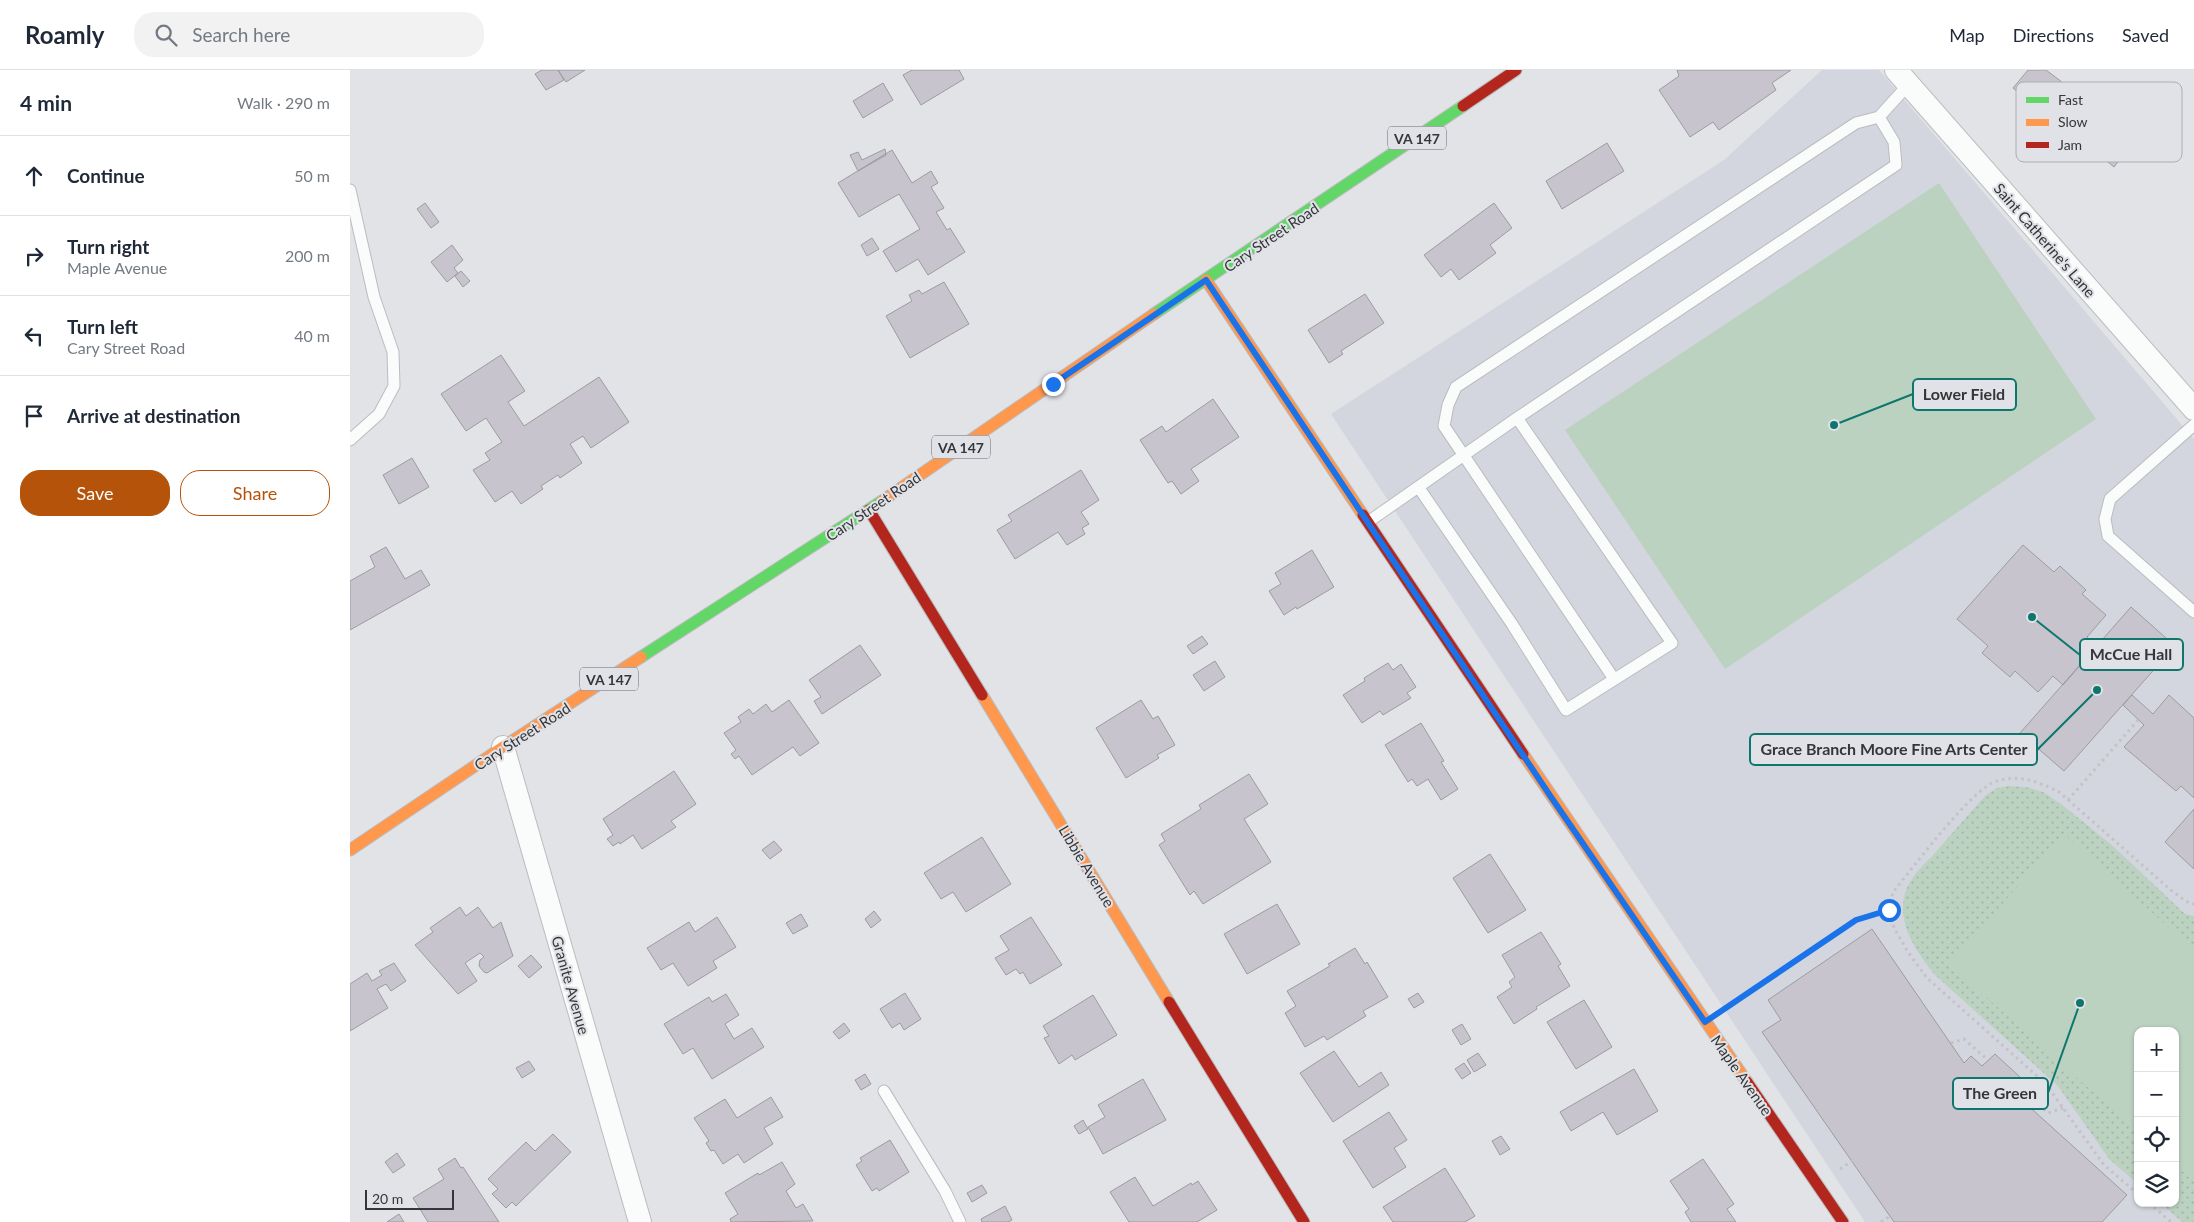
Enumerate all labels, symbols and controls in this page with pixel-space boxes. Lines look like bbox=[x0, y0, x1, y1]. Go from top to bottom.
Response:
search box bbox=[134, 12, 484, 57]
text: Roamly bbox=[25, 20, 104, 49]
icon: search bbox=[152, 21, 180, 49]
text: Search here bbox=[192, 23, 290, 46]
text: Map bbox=[1949, 24, 1985, 46]
text: Directions bbox=[2013, 24, 2094, 46]
text: Saved bbox=[2122, 24, 2169, 46]
legend bbox=[2016, 82, 2182, 162]
text: 4 min bbox=[20, 90, 72, 115]
text: Fast bbox=[2058, 91, 2083, 108]
text: Walk · 290 m bbox=[237, 93, 330, 112]
text: Slow bbox=[2058, 113, 2088, 130]
road number: VA 147 bbox=[1388, 126, 1446, 150]
text: Jam bbox=[2058, 136, 2082, 153]
icon: ahead bbox=[20, 162, 48, 190]
text: Continue bbox=[67, 164, 145, 187]
text: 50 m bbox=[294, 166, 330, 185]
street label: Saint Catherine's Lane bbox=[1991, 179, 2100, 301]
street label: Cary Street Road bbox=[1220, 199, 1322, 275]
text: Turn right bbox=[67, 235, 149, 258]
icon: right bbox=[20, 242, 48, 270]
text: 200 m bbox=[285, 246, 330, 265]
text: Maple Avenue bbox=[67, 258, 167, 277]
text: Turn left bbox=[67, 315, 138, 338]
icon: left bbox=[20, 322, 48, 350]
text: 40 m bbox=[294, 326, 330, 345]
text: Cary Street Road bbox=[67, 338, 185, 357]
route end bbox=[1042, 373, 1065, 396]
callout: Lower Field bbox=[1913, 379, 2016, 410]
text: Lower Field bbox=[1923, 384, 2005, 403]
icon: arrive bbox=[20, 402, 48, 430]
text: Arrive at destination bbox=[67, 404, 240, 427]
road number: VA 147 bbox=[932, 436, 990, 458]
street label: Cary Street Road bbox=[822, 468, 924, 544]
button: Save bbox=[20, 470, 170, 516]
button: Share bbox=[180, 470, 330, 516]
callout: McCue Hall bbox=[2080, 639, 2183, 670]
text: McCue Hall bbox=[2090, 644, 2172, 663]
road number: VA 147 bbox=[580, 668, 638, 690]
street label: Cary Street Road bbox=[471, 698, 573, 774]
callout: Grace Branch Moore Fine Arts Center bbox=[1750, 734, 2037, 765]
text: Grace Branch Moore Fine Arts Center bbox=[1760, 739, 2028, 758]
street label: Libbie Avenue bbox=[1055, 822, 1119, 910]
route start bbox=[1878, 899, 1901, 922]
street label: Granite Avenue bbox=[548, 934, 594, 1037]
map controls bbox=[2134, 1027, 2179, 1207]
button: + bbox=[2134, 1027, 2179, 1072]
street label: Maple Avenue bbox=[1708, 1031, 1776, 1119]
button: − bbox=[2134, 1072, 2179, 1117]
callout: The Green bbox=[1953, 1078, 2048, 1109]
text: The Green bbox=[1963, 1083, 2037, 1102]
button: locate bbox=[2134, 1117, 2179, 1162]
button: layers bbox=[2134, 1162, 2179, 1207]
scale bar bbox=[365, 1187, 454, 1210]
text: 20 m bbox=[372, 1190, 403, 1207]

